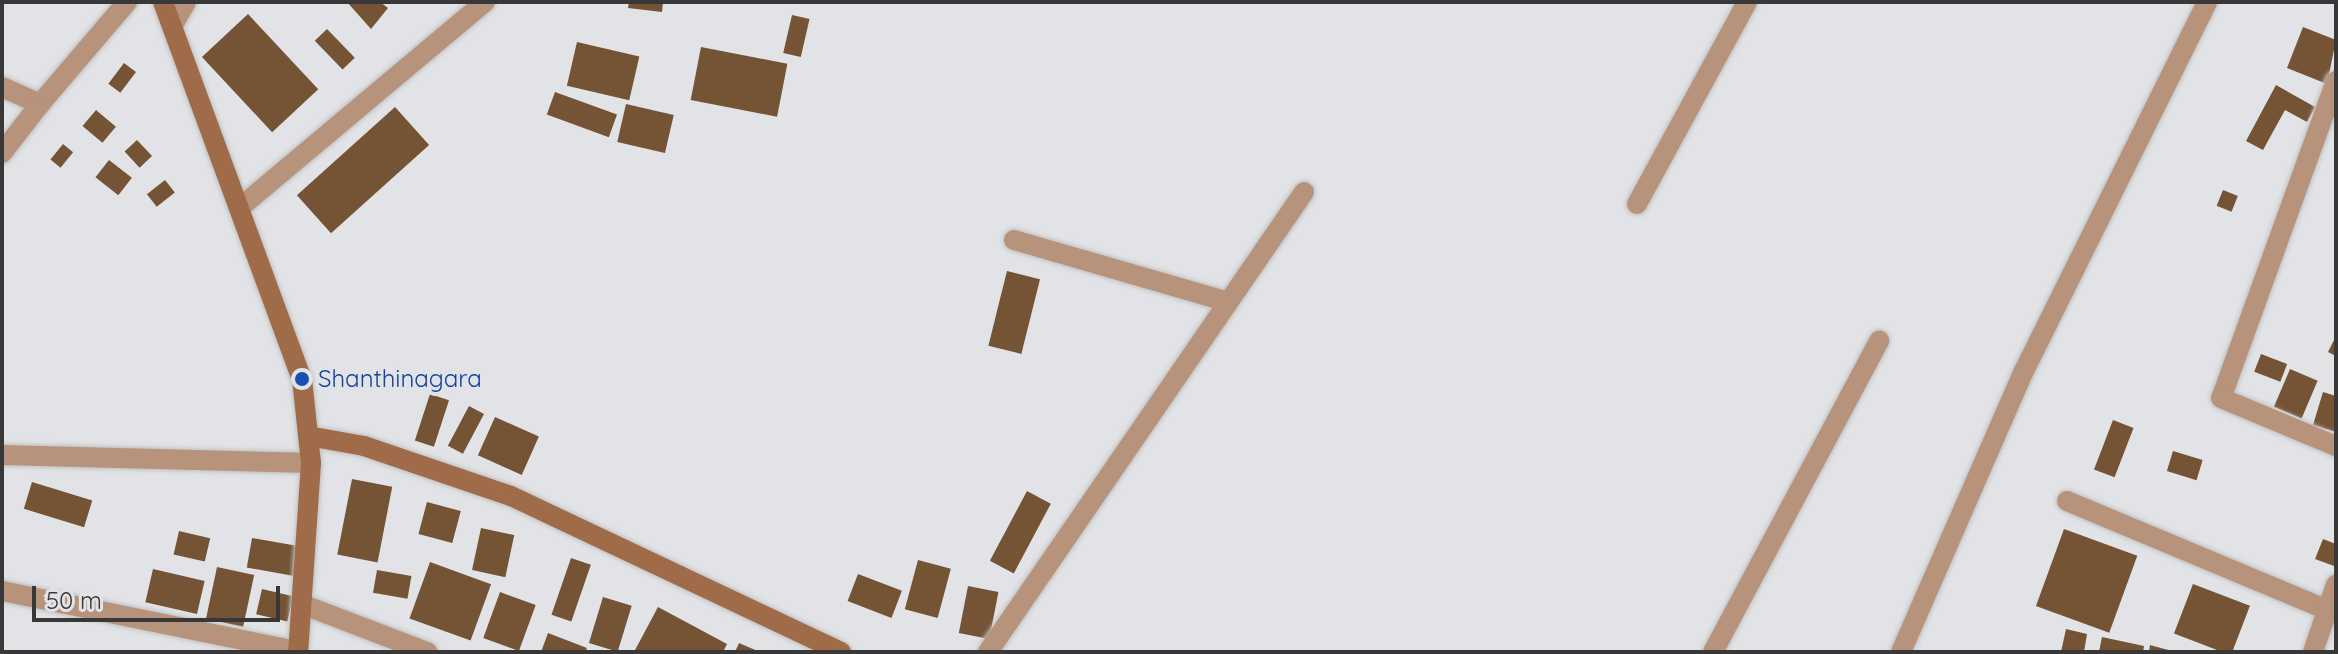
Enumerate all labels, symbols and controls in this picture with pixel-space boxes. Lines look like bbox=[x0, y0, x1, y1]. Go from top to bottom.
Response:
place label: Shanthinagara bbox=[318, 365, 482, 393]
marker: Shanthinagara bbox=[293, 370, 311, 388]
scale bar bbox=[36, 570, 284, 620]
text: 50 m bbox=[46, 585, 102, 615]

